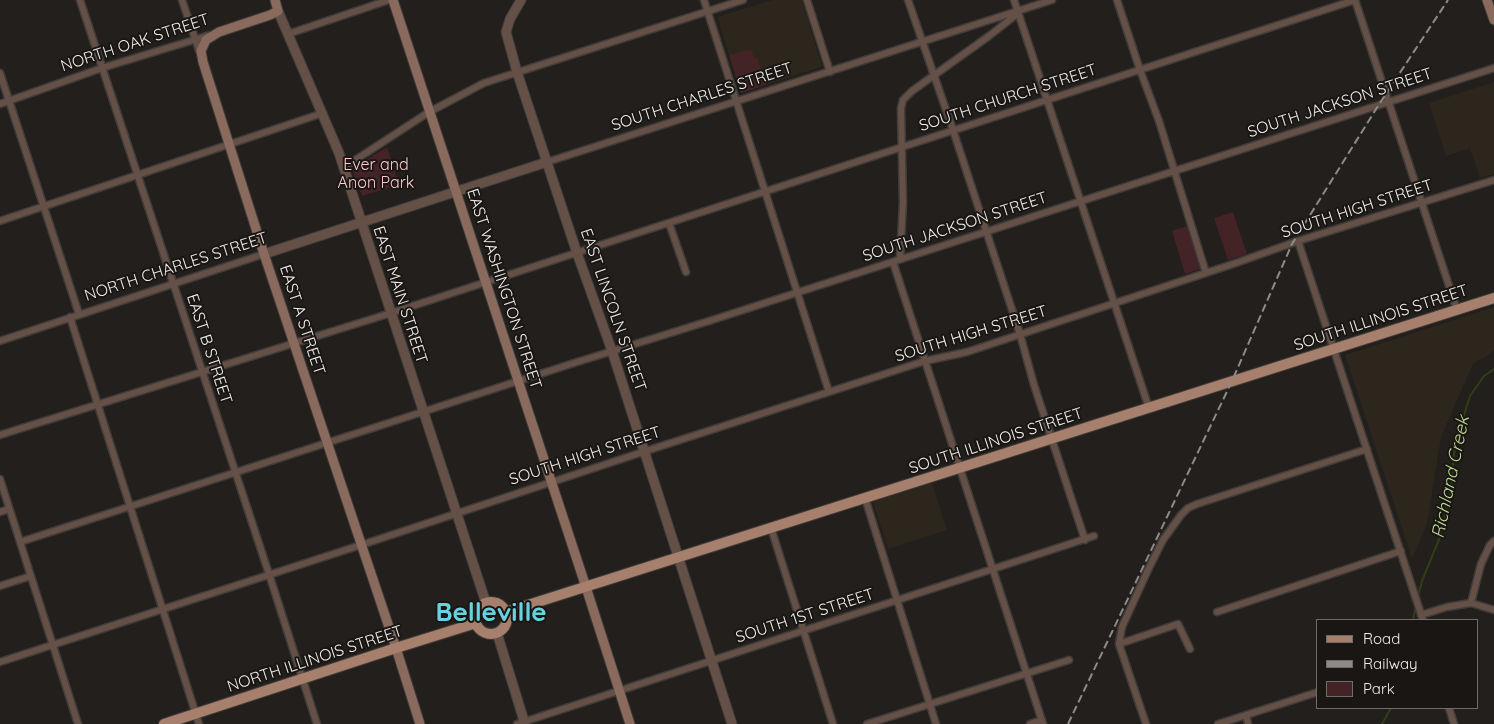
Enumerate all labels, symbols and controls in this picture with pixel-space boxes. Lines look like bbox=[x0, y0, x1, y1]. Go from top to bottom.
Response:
street label: NORTH OAK STREET bbox=[58, 10, 212, 76]
street label: SOUTH CHARLES STREET bbox=[609, 59, 795, 135]
street label: SOUTH CHURCH STREET bbox=[917, 60, 1099, 136]
street label: SOUTH JACKSON STREET bbox=[1245, 64, 1435, 142]
park label: Ever and Anon Park bbox=[338, 155, 414, 193]
street label: SOUTH HIGH STREET bbox=[1279, 175, 1435, 243]
street label: EAST WASHINGTON STREET bbox=[462, 186, 546, 392]
street label: SOUTH JACKSON STREET bbox=[860, 188, 1050, 266]
street label: EAST MAIN STREET bbox=[369, 224, 431, 366]
street label: EAST LINCOLN STREET bbox=[576, 226, 650, 394]
street label: NORTH CHARLES STREET bbox=[82, 228, 270, 306]
street label: EAST A STREET bbox=[275, 263, 329, 377]
street label: SOUTH ILLINOIS STREET bbox=[1292, 281, 1470, 355]
street label: EAST B STREET bbox=[182, 292, 236, 406]
street label: SOUTH HIGH STREET bbox=[893, 302, 1049, 366]
street label: SOUTH ILLINOIS STREET bbox=[907, 404, 1085, 478]
water label: Richland Creek bbox=[1427, 414, 1475, 540]
street label: SOUTH HIGH STREET bbox=[507, 422, 663, 490]
street label: SOUTH 1ST STREET bbox=[733, 585, 877, 647]
district label: Belleville bbox=[435, 597, 547, 629]
legend bbox=[1316, 619, 1479, 709]
street label: NORTH ILLINOIS STREET bbox=[225, 622, 405, 696]
text: Road bbox=[1363, 629, 1400, 648]
text: Railway bbox=[1363, 654, 1418, 673]
text: Park bbox=[1363, 679, 1395, 698]

